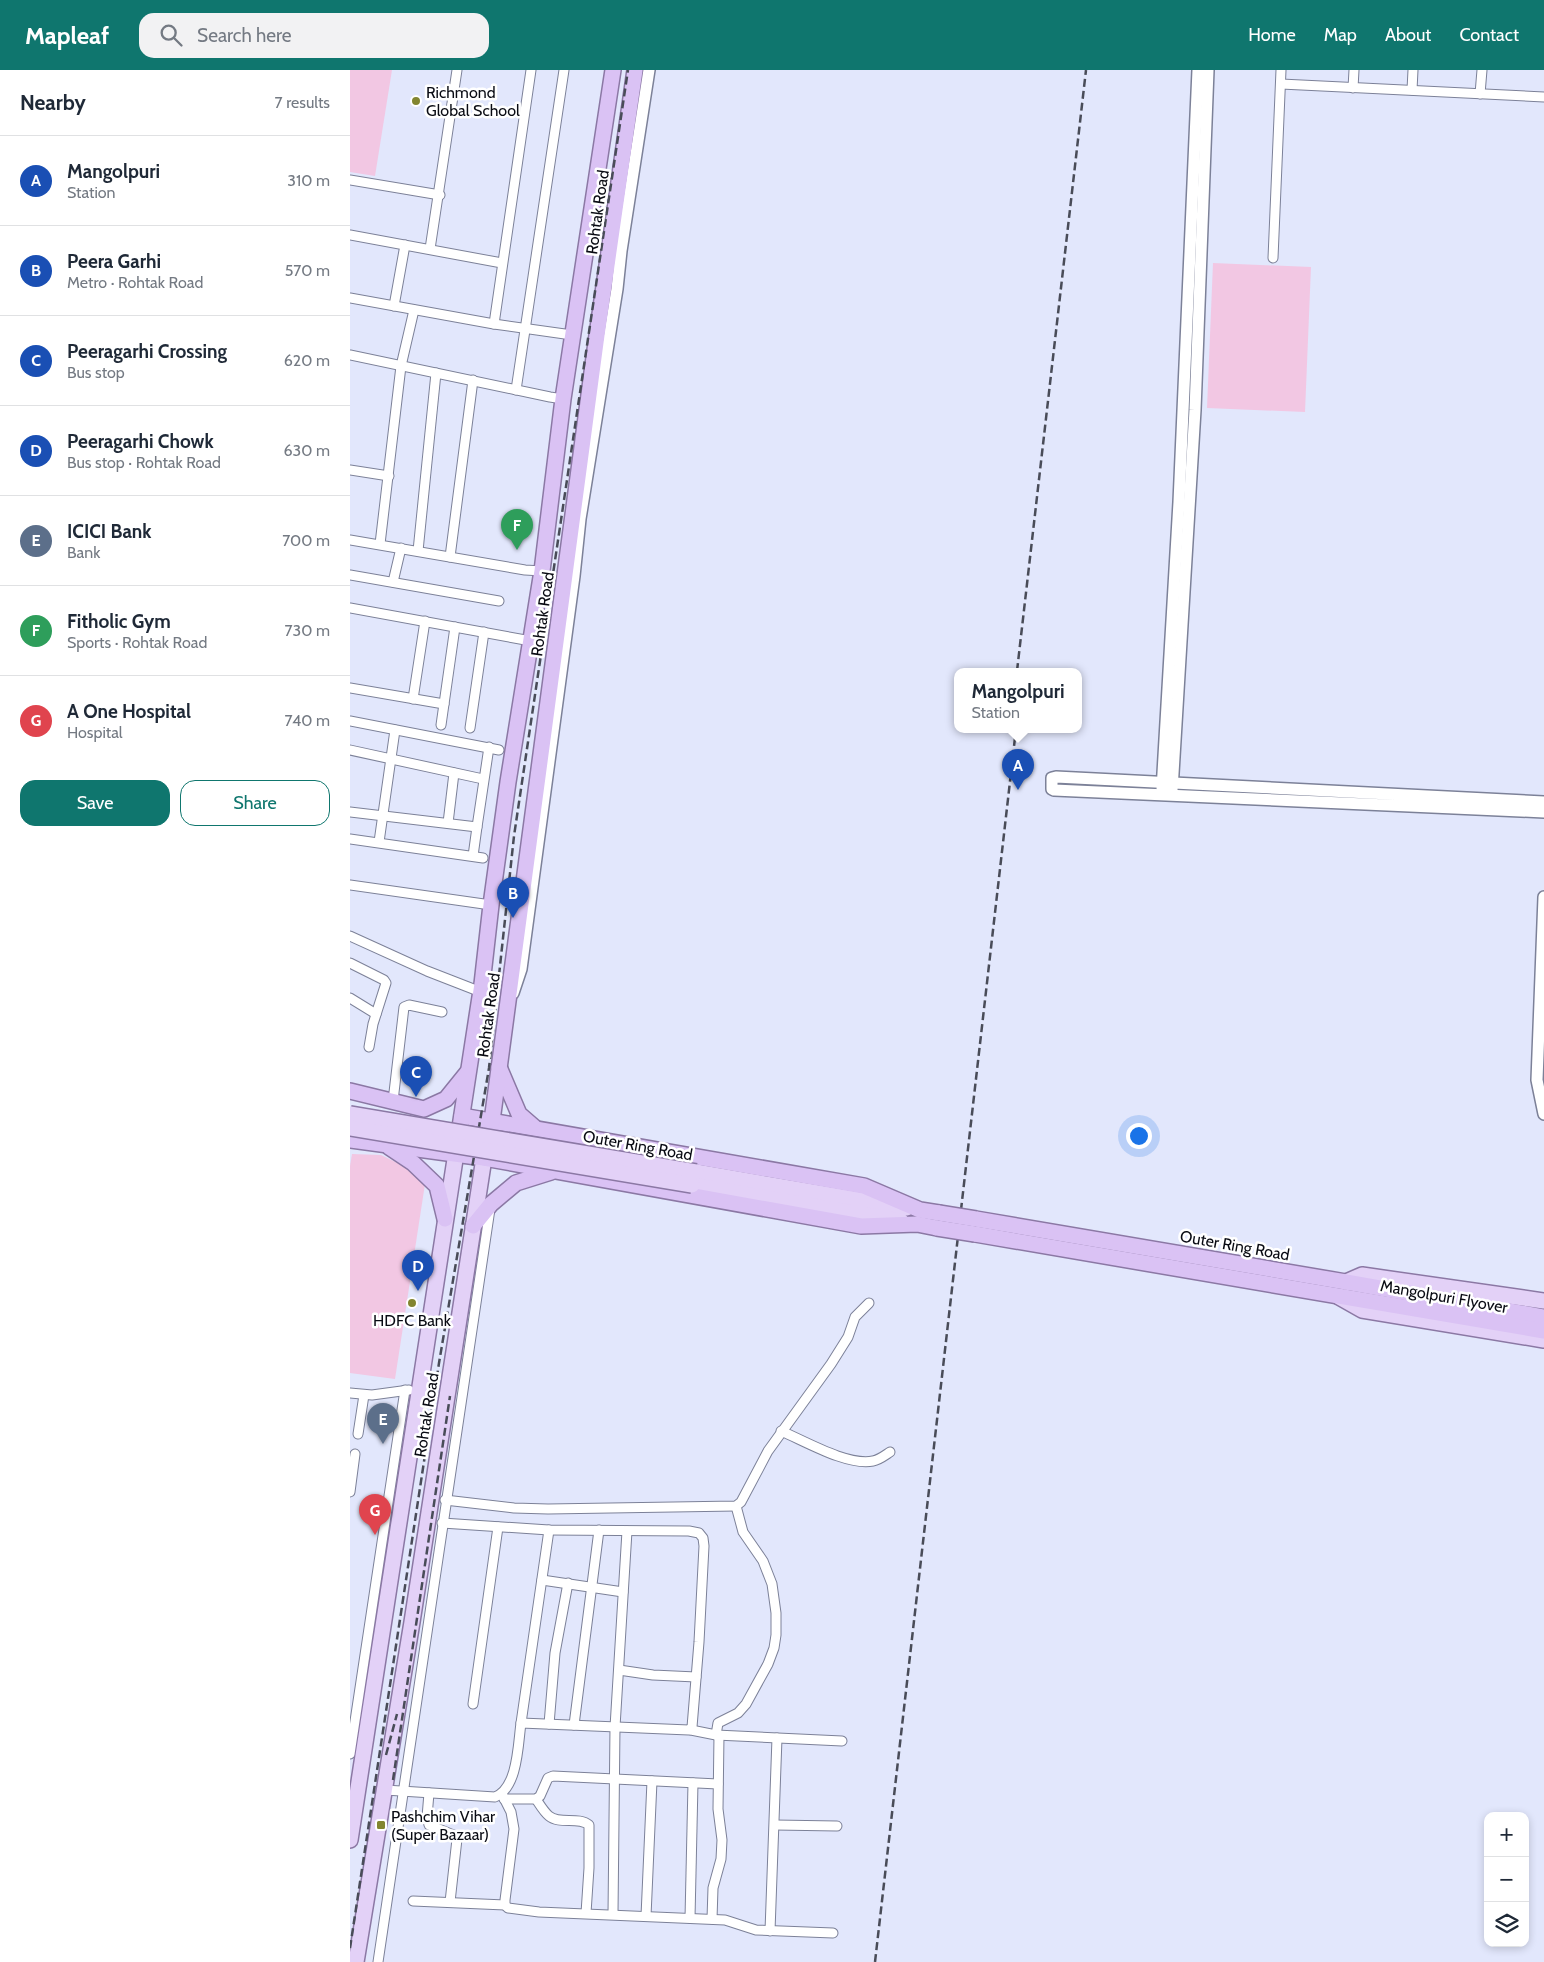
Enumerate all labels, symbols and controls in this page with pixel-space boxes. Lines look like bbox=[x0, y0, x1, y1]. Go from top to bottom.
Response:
search box bbox=[139, 13, 489, 58]
text: Mapleaf bbox=[25, 21, 109, 50]
icon: search bbox=[157, 21, 185, 49]
text: Search here bbox=[197, 24, 291, 47]
text: Home bbox=[1248, 24, 1296, 46]
text: Map bbox=[1324, 24, 1357, 46]
text: About bbox=[1385, 24, 1431, 46]
text: Contact bbox=[1459, 24, 1519, 46]
place label: Richmond Global School bbox=[426, 83, 520, 120]
text: Nearby bbox=[20, 90, 86, 115]
text: 7 results bbox=[275, 93, 330, 112]
marker: Richmond Global School bbox=[410, 95, 422, 107]
text: Mangolpuri bbox=[67, 160, 160, 183]
street label: Rohtak Road bbox=[582, 169, 613, 256]
text: A bbox=[31, 171, 41, 190]
text: 310 m bbox=[287, 171, 330, 190]
text: Station bbox=[67, 183, 116, 202]
text: Peera Garhi bbox=[67, 250, 161, 273]
text: B bbox=[31, 261, 41, 280]
text: 570 m bbox=[285, 261, 330, 280]
text: Metro · Rohtak Road bbox=[67, 273, 203, 292]
text: Peeragarhi Crossing bbox=[67, 340, 227, 363]
text: C bbox=[31, 351, 41, 370]
text: 620 m bbox=[284, 351, 330, 370]
text: Bus stop bbox=[67, 363, 125, 382]
text: Peeragarhi Chowk bbox=[67, 430, 214, 453]
text: D bbox=[30, 441, 42, 460]
text: 630 m bbox=[283, 441, 330, 460]
text: Bus stop · Rohtak Road bbox=[67, 453, 221, 472]
pin: F bbox=[501, 509, 533, 550]
text: ICICI Bank bbox=[67, 520, 152, 543]
text: E bbox=[31, 531, 41, 550]
text: 700 m bbox=[282, 531, 330, 550]
text: Bank bbox=[67, 543, 100, 562]
street label: Rohtak Road bbox=[527, 571, 558, 658]
text: Fitholic Gym bbox=[67, 610, 171, 633]
text: F bbox=[32, 621, 40, 640]
text: 730 m bbox=[284, 621, 330, 640]
text: Sports · Rohtak Road bbox=[67, 633, 207, 652]
popup bbox=[954, 668, 1082, 733]
text: Mangolpuri bbox=[971, 680, 1065, 703]
text: A One Hospital bbox=[67, 700, 191, 723]
text: Station bbox=[971, 703, 1020, 722]
text: G bbox=[31, 711, 41, 730]
text: 740 m bbox=[284, 711, 330, 730]
text: Hospital bbox=[67, 723, 123, 742]
pin: A bbox=[1002, 749, 1034, 790]
button: Save bbox=[20, 780, 170, 826]
button: Share bbox=[180, 780, 330, 826]
pin: B bbox=[497, 877, 529, 918]
street label: Rohtak Road bbox=[473, 972, 504, 1059]
pin: C bbox=[400, 1056, 432, 1097]
your location bbox=[1126, 1123, 1152, 1149]
street label: Outer Ring Road bbox=[582, 1127, 694, 1164]
street label: Outer Ring Road bbox=[1179, 1227, 1291, 1264]
pin: D bbox=[402, 1250, 434, 1291]
street label: Mangolpuri Flyover bbox=[1379, 1276, 1510, 1317]
marker: HDFC Bank bbox=[406, 1297, 418, 1309]
place label: HDFC Bank bbox=[373, 1311, 452, 1330]
street label: Rohtak Road bbox=[410, 1371, 443, 1459]
pin: E bbox=[367, 1403, 399, 1444]
pin: G bbox=[359, 1494, 391, 1535]
place label: Pashchim Vihar (Super Bazaar) bbox=[391, 1807, 496, 1844]
map controls bbox=[1484, 1812, 1529, 1947]
button: + bbox=[1484, 1812, 1529, 1857]
marker: Pashchim Vihar (Super Bazaar) bbox=[375, 1819, 387, 1831]
button: − bbox=[1484, 1857, 1529, 1902]
button: layers bbox=[1484, 1902, 1529, 1947]

